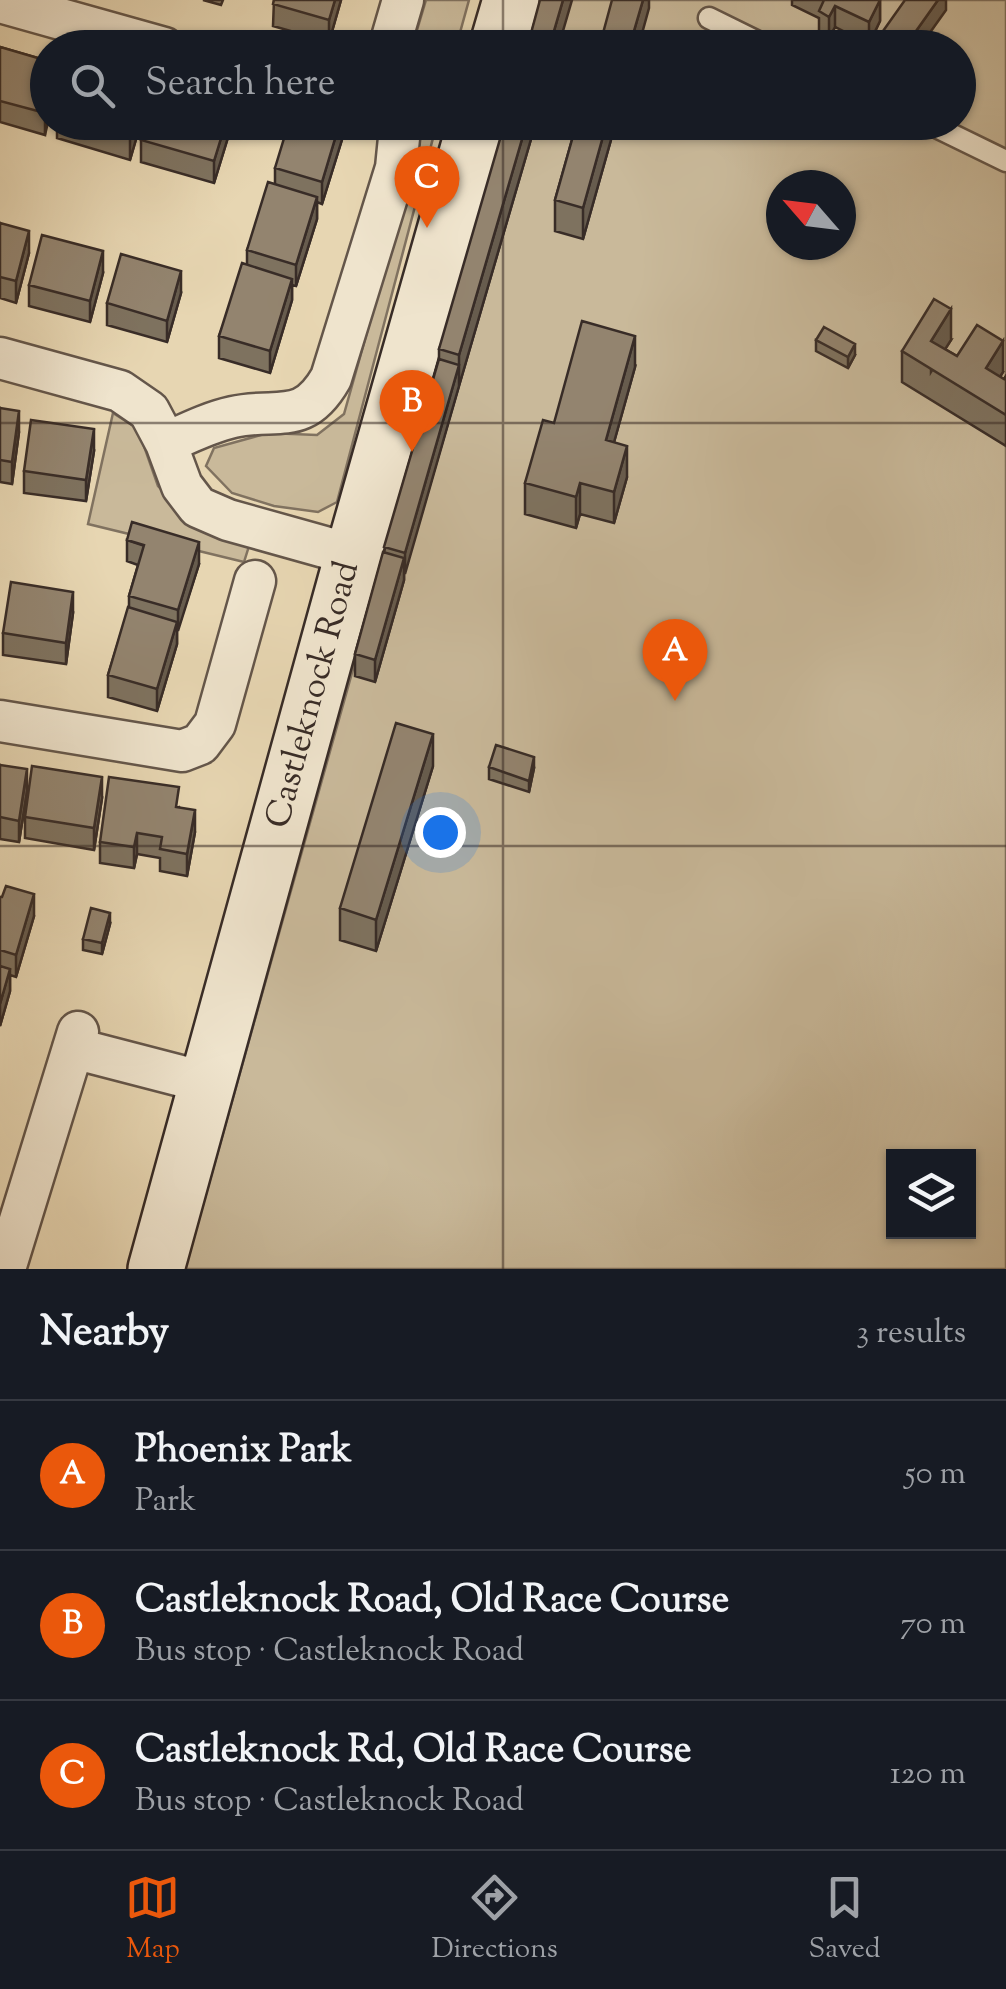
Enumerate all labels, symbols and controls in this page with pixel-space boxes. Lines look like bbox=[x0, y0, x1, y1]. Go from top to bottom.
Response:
search box bbox=[30, 30, 976, 140]
icon: search bbox=[65, 58, 120, 113]
text: Search here bbox=[145, 58, 336, 112]
pin: C bbox=[394, 146, 460, 228]
north arrow bbox=[766, 170, 856, 260]
pin: B bbox=[380, 370, 444, 452]
street label: Castleknock Road bbox=[254, 556, 374, 834]
pin: A bbox=[642, 618, 708, 701]
your location bbox=[415, 807, 466, 858]
map controls bbox=[886, 1149, 976, 1239]
button: layers bbox=[886, 1149, 976, 1239]
text: Nearby bbox=[40, 1304, 169, 1364]
text: 3 results bbox=[856, 1311, 966, 1357]
text: Phoenix Park bbox=[135, 1425, 352, 1479]
text: A bbox=[60, 1452, 85, 1498]
text: 50 m bbox=[905, 1452, 966, 1498]
text: Park bbox=[135, 1479, 196, 1525]
text: Castleknock Road, Old Race Course bbox=[135, 1575, 729, 1629]
text: B bbox=[62, 1602, 83, 1648]
text: 70 m bbox=[900, 1602, 966, 1648]
text: Bus stop · Castleknock Road bbox=[135, 1629, 524, 1675]
text: Castleknock Rd, Old Race Course bbox=[135, 1725, 691, 1779]
text: C bbox=[60, 1752, 85, 1798]
text: 120 m bbox=[890, 1752, 966, 1798]
text: Bus stop · Castleknock Road bbox=[135, 1779, 524, 1825]
tab: Map bbox=[125, 1870, 180, 1970]
tab: Directions bbox=[431, 1870, 558, 1970]
tab: Saved bbox=[809, 1870, 881, 1970]

